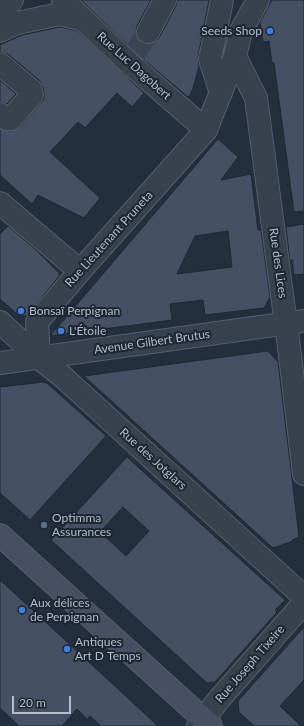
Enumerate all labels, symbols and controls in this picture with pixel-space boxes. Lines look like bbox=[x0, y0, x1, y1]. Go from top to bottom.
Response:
place label: Seeds Shop bbox=[201, 24, 262, 38]
marker: Seeds Shop bbox=[265, 26, 275, 36]
street label: Rue Luc Dagobert bbox=[94, 29, 174, 103]
street label: Rue Lieutenant Pruneta bbox=[62, 188, 156, 290]
street label: Rue des Lices bbox=[266, 227, 290, 299]
place label: Bonsaï Perpignan bbox=[29, 304, 120, 318]
marker: Bonsaï Perpignan bbox=[16, 306, 26, 316]
place label: L'Étoile bbox=[69, 324, 106, 338]
marker: L'Étoile bbox=[56, 326, 66, 336]
street label: Avenue Gilbert Brutus bbox=[93, 327, 211, 357]
street label: Rue des Jotglars bbox=[117, 425, 189, 493]
place label: Optimma Assurances bbox=[52, 511, 111, 539]
marker: Optimma Assurances bbox=[39, 520, 49, 530]
place label: Aux délices de Perpignan bbox=[30, 596, 99, 624]
marker: Aux délices de Perpignan bbox=[17, 605, 27, 615]
street label: Rue Joseph Tixeire bbox=[212, 622, 288, 706]
place label: Antiques Art D Temps bbox=[75, 635, 141, 663]
marker: Antiques Art D Temps bbox=[62, 644, 72, 654]
scale bar bbox=[14, 688, 73, 714]
text: 20 m bbox=[19, 695, 46, 710]

